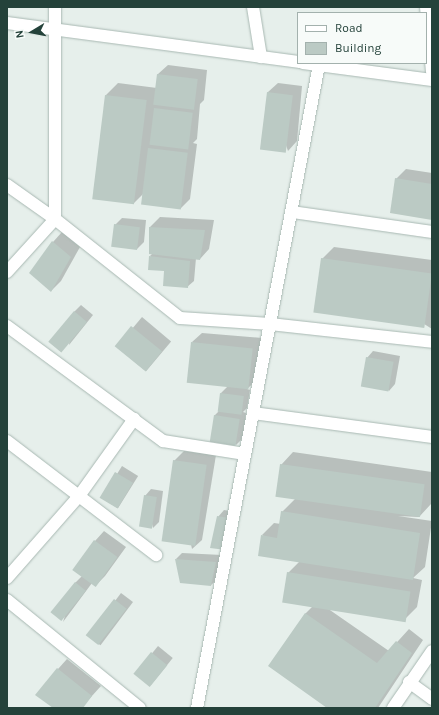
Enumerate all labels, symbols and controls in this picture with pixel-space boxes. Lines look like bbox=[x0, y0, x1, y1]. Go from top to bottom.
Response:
north arrow bbox=[12, 12, 52, 52]
legend bbox=[297, 12, 427, 64]
text: Road bbox=[335, 21, 363, 35]
text: N bbox=[13, 29, 27, 39]
text: Building bbox=[335, 41, 381, 55]

